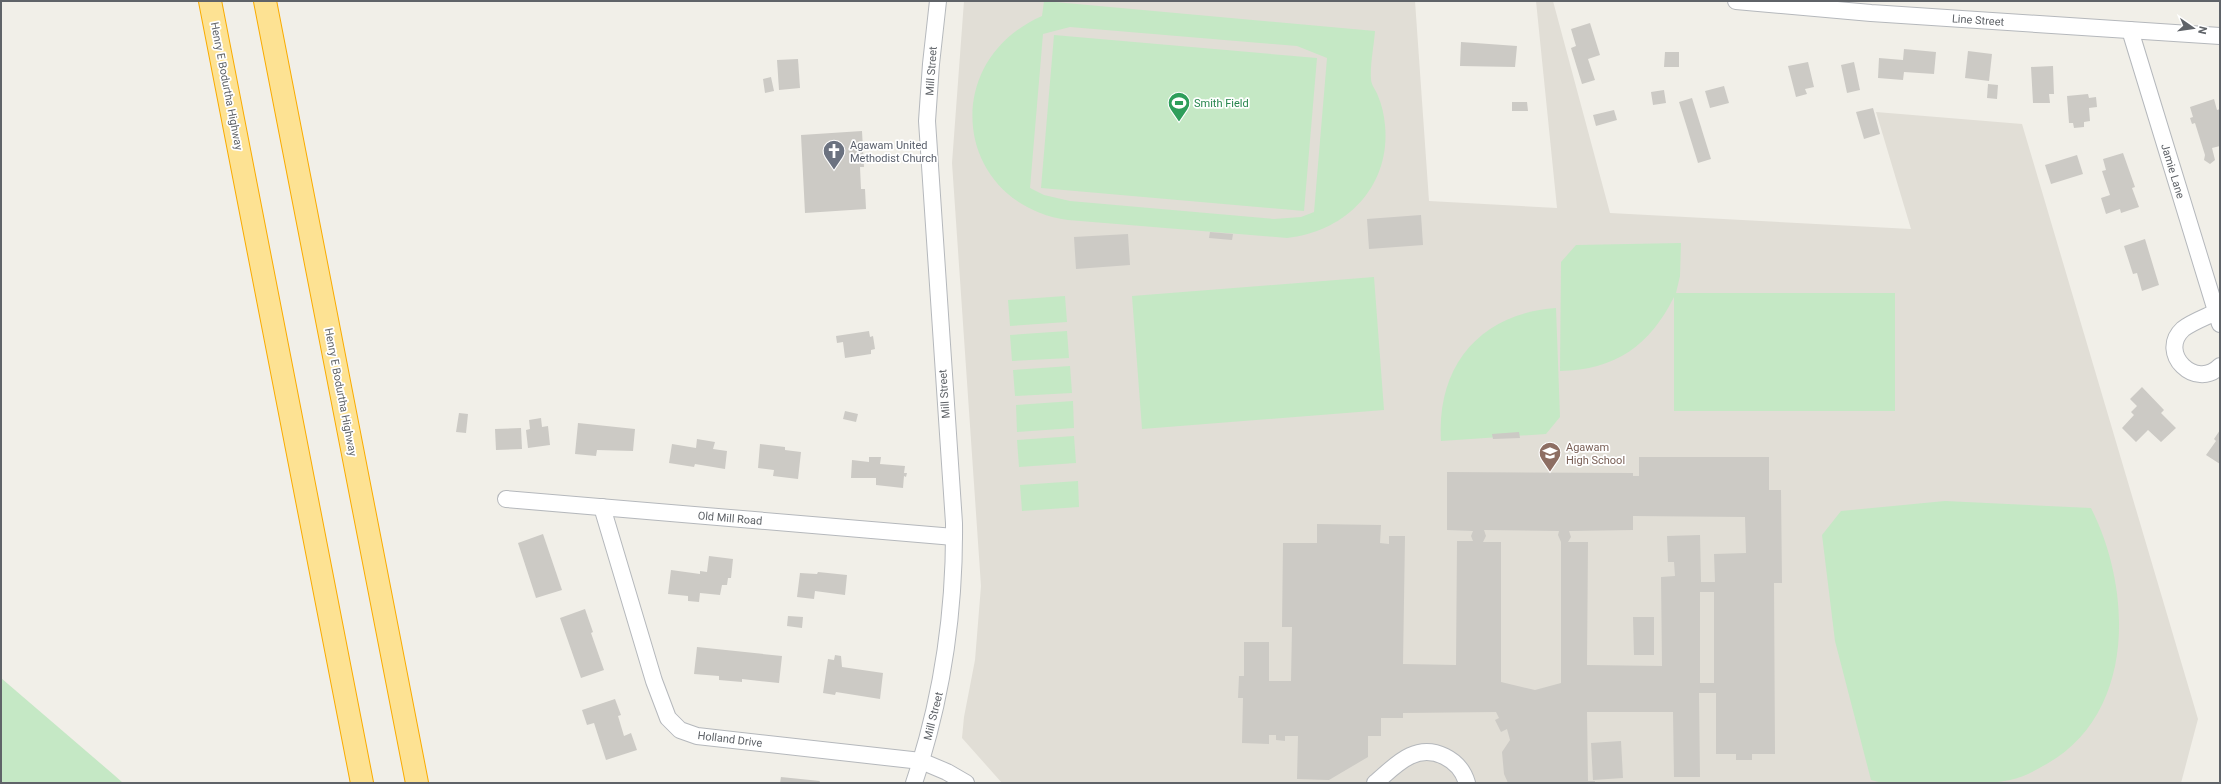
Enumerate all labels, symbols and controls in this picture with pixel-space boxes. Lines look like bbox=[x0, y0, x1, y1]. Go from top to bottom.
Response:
north arrow bbox=[2173, 8, 2213, 48]
street label: Line Street bbox=[1951, 12, 2005, 29]
street label: Henry E Bodurtha Highway bbox=[208, 21, 245, 152]
text: N bbox=[2195, 25, 2209, 36]
street label: Mill Street bbox=[923, 46, 940, 96]
sports icon: Smith Field bbox=[1166, 90, 1192, 123]
place label: Smith Field bbox=[1194, 97, 1249, 110]
church icon: Agawam United Methodist Church bbox=[821, 138, 847, 171]
place label: Agawam United Methodist Church bbox=[850, 139, 937, 165]
street label: Jamie Lane bbox=[2158, 142, 2187, 200]
street label: Henry E Bodurtha Highway bbox=[322, 327, 359, 458]
street label: Mill Street bbox=[936, 368, 953, 419]
school or university icon: Agawam High School bbox=[1537, 440, 1563, 473]
place label: Agawam High School bbox=[1566, 441, 1625, 467]
street label: Old Mill Road bbox=[697, 509, 763, 528]
street label: Mill Street bbox=[921, 690, 946, 742]
street label: Holland Drive bbox=[697, 729, 763, 750]

